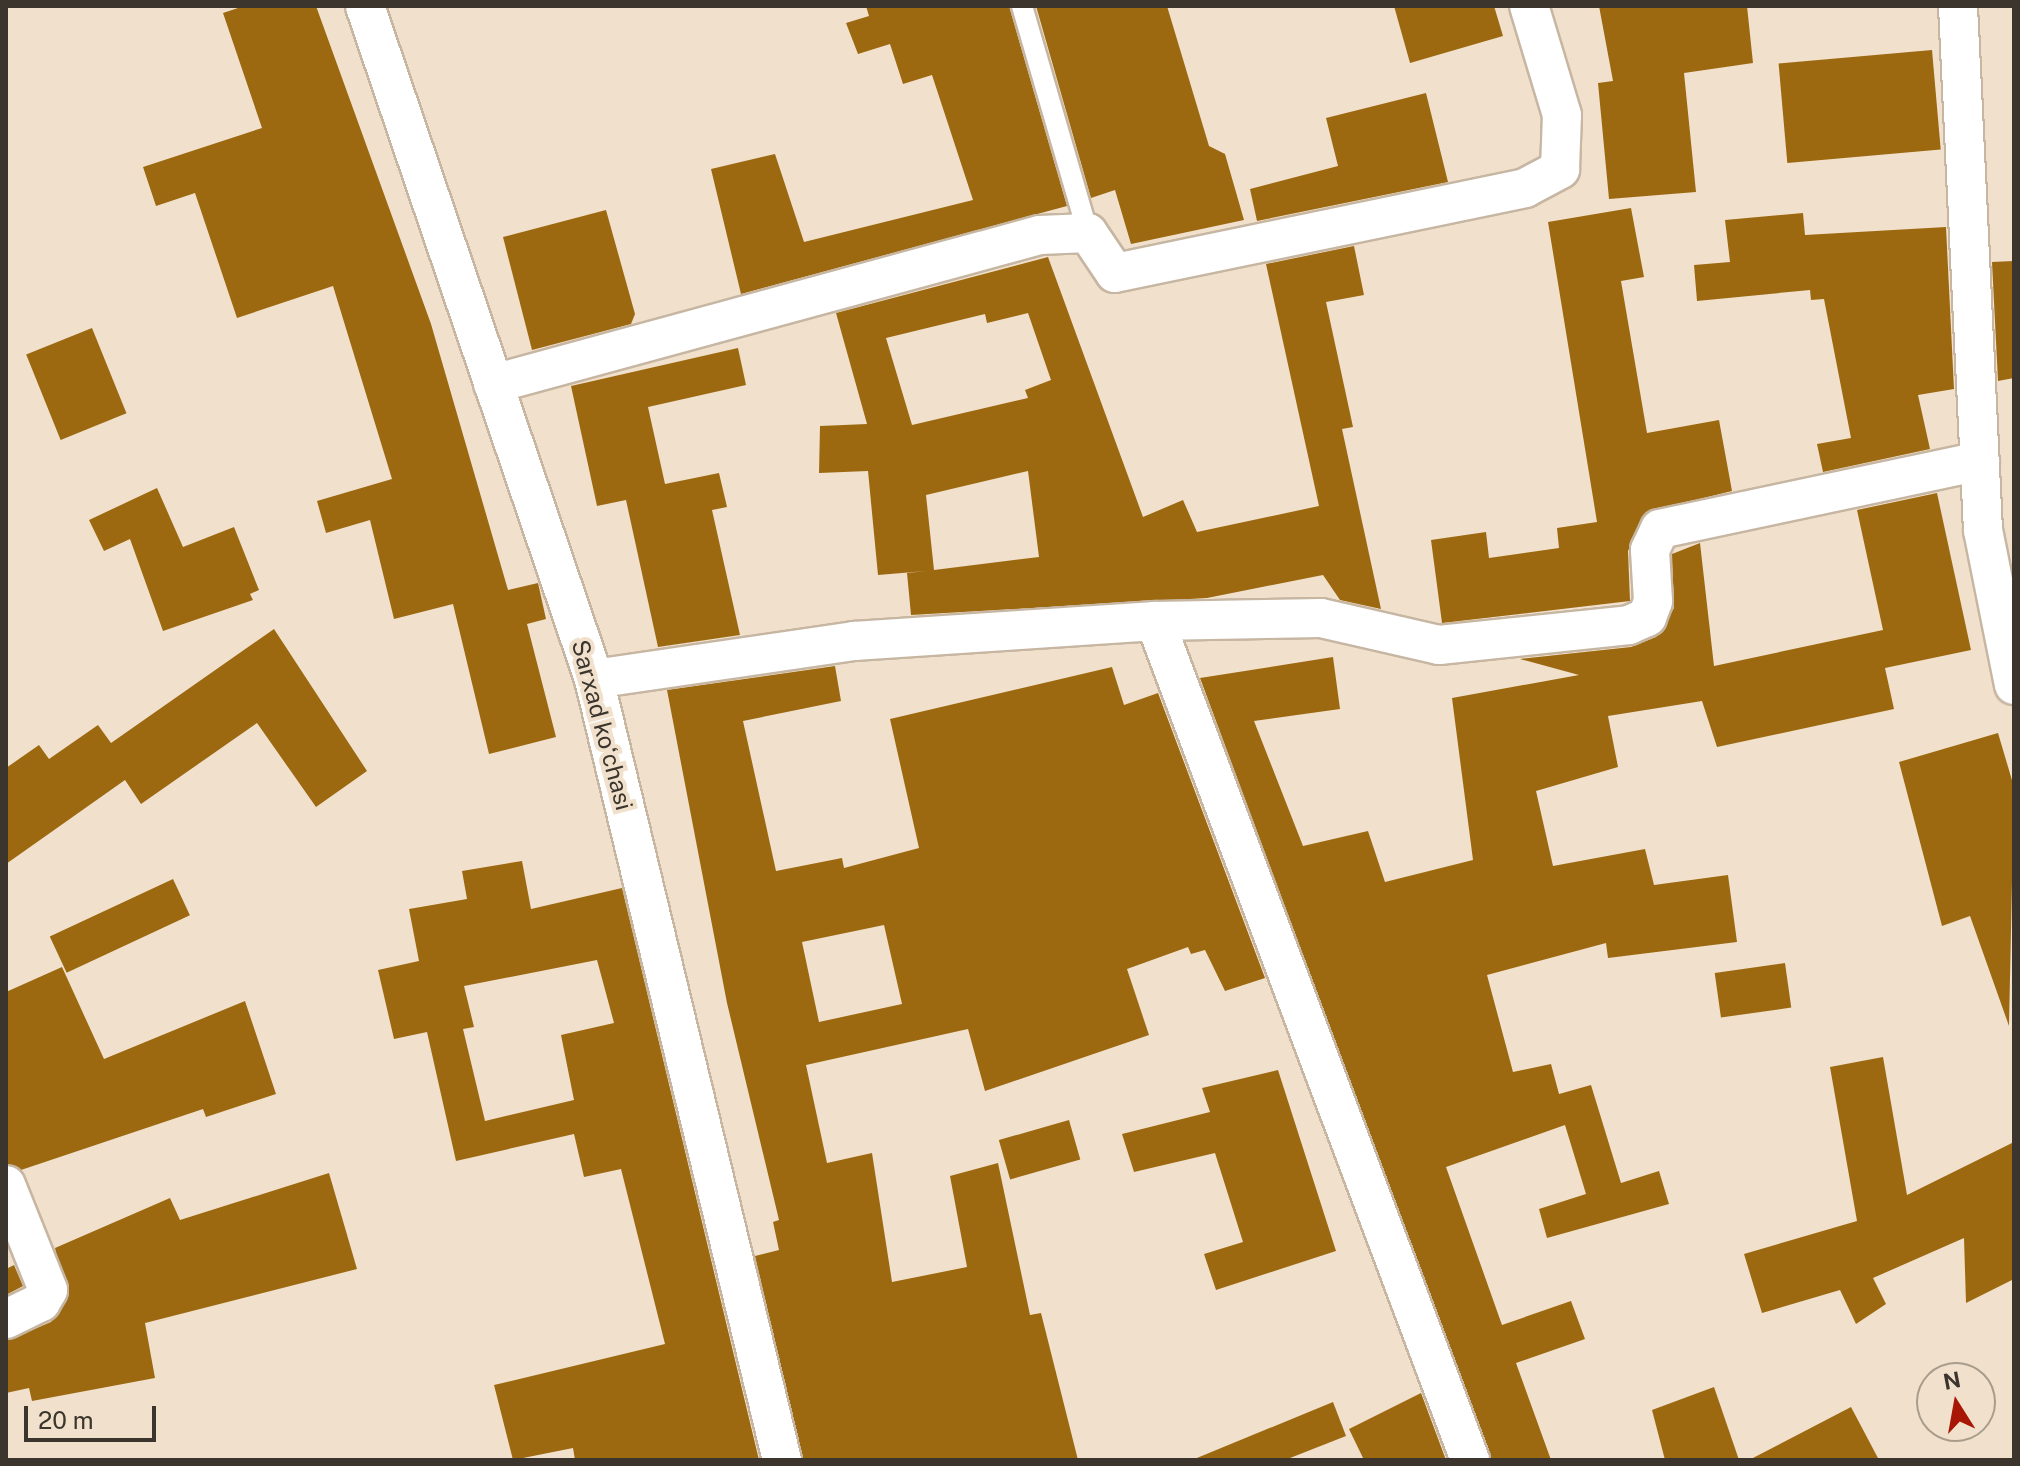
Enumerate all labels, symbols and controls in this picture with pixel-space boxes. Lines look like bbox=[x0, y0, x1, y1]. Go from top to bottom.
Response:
street label: Sarxad koʻchasi bbox=[565, 637, 639, 813]
north arrow bbox=[1916, 1362, 1996, 1442]
text: N bbox=[1941, 1366, 1963, 1395]
scale bar bbox=[28, 1390, 160, 1440]
text: 20 m bbox=[38, 1406, 94, 1434]

